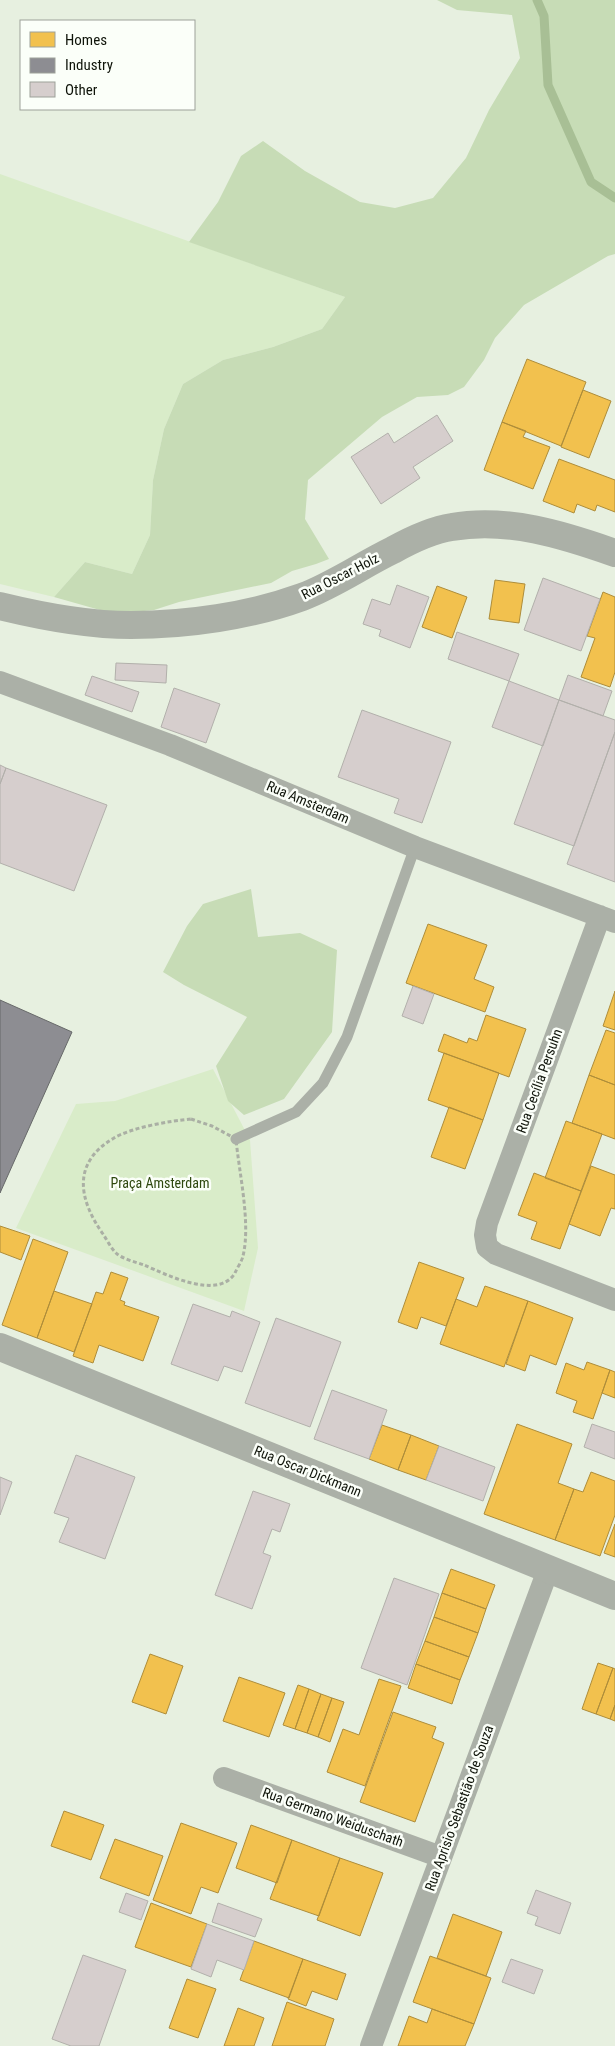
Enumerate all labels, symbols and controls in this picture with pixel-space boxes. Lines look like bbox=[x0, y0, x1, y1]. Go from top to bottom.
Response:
legend bbox=[20, 20, 195, 110]
text: Homes bbox=[65, 31, 107, 49]
text: Industry bbox=[65, 56, 113, 74]
text: Other bbox=[65, 81, 98, 99]
street label: Rua Oscar Holz bbox=[299, 550, 381, 602]
street label: Rua Amsterdam bbox=[264, 777, 352, 827]
street label: Rua Cecília Persuhn bbox=[513, 1027, 565, 1135]
park label: Praça Amsterdam bbox=[111, 1175, 209, 1191]
street label: Rua Oscar Dickmann bbox=[252, 1442, 364, 1500]
street label: Rua Aprisio Sebastião de Souza bbox=[422, 1723, 496, 1893]
street label: Rua Germano Weiduschath bbox=[260, 1784, 406, 1850]

